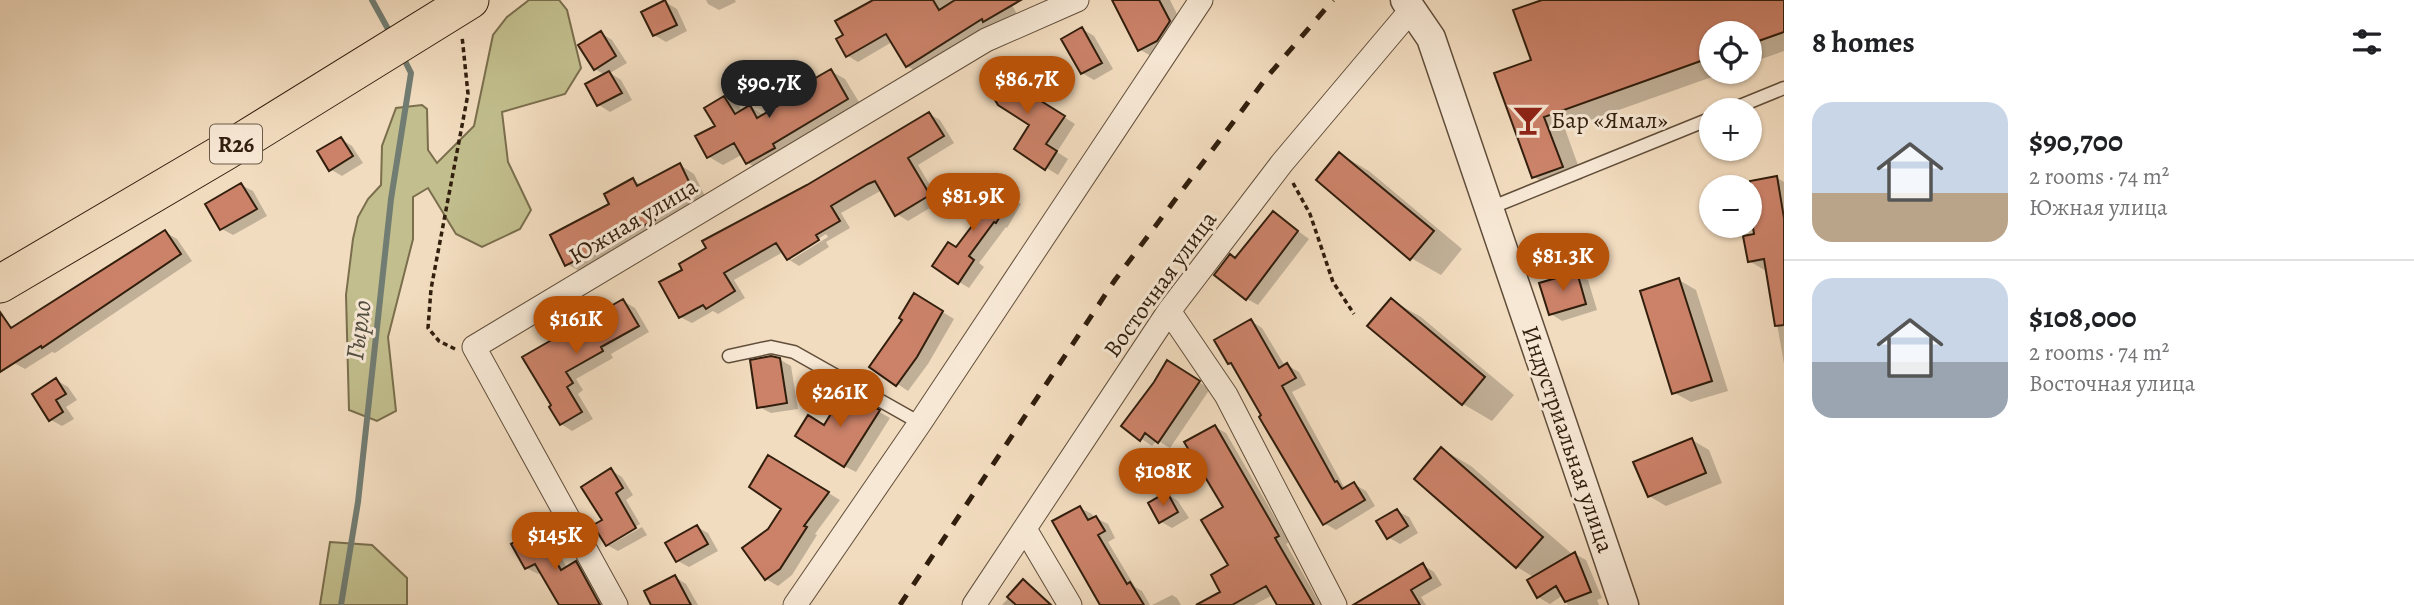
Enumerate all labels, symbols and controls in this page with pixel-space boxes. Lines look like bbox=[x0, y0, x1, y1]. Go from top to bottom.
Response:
map controls bbox=[1699, 21, 1762, 238]
button: locate bbox=[1699, 21, 1762, 84]
text: 8 homes bbox=[1812, 22, 1915, 62]
icon: filters bbox=[2348, 23, 2386, 61]
pin: $86.7K bbox=[970, 57, 1084, 116]
pin: $90.7K bbox=[712, 60, 826, 120]
text: $86.7K bbox=[995, 63, 1059, 94]
text: $90.7K bbox=[737, 67, 801, 98]
button: + bbox=[1699, 98, 1762, 161]
bar icon: Бар «Ямал» bbox=[1511, 103, 1545, 137]
place label: Бар «Ямал» bbox=[1551, 104, 1668, 136]
text: $90,700 bbox=[2029, 121, 2123, 161]
road number: R26 bbox=[210, 125, 262, 164]
icon: home bbox=[1868, 130, 1952, 214]
text: 2 rooms · 74 m² bbox=[2029, 161, 2169, 192]
street label: Южная улица bbox=[563, 170, 703, 272]
pin: $81.9K bbox=[916, 174, 1030, 233]
button: − bbox=[1699, 175, 1762, 238]
text: $81.9K bbox=[942, 180, 1004, 211]
text: Южная улица bbox=[2029, 192, 2168, 223]
street label: Восточная улица bbox=[1096, 204, 1224, 364]
pin: $81.3K bbox=[1506, 233, 1620, 293]
text: $81.3K bbox=[1532, 240, 1594, 271]
pin: $161K bbox=[527, 296, 625, 356]
text: $108,000 bbox=[2029, 297, 2137, 337]
water label: Гырло bbox=[337, 298, 380, 362]
text: $161K bbox=[549, 303, 603, 334]
icon: home bbox=[1868, 306, 1952, 390]
street label: Индустриальная улица bbox=[1514, 321, 1622, 557]
text: 2 rooms · 74 m² bbox=[2029, 337, 2169, 368]
text: Восточная улица bbox=[2029, 368, 2195, 399]
pin: $261K bbox=[791, 370, 889, 429]
text: $261K bbox=[812, 376, 868, 407]
pin: $108K bbox=[1114, 448, 1212, 508]
text: $108K bbox=[1135, 455, 1191, 486]
pin: $145K bbox=[506, 512, 604, 572]
text: $145K bbox=[528, 519, 582, 550]

